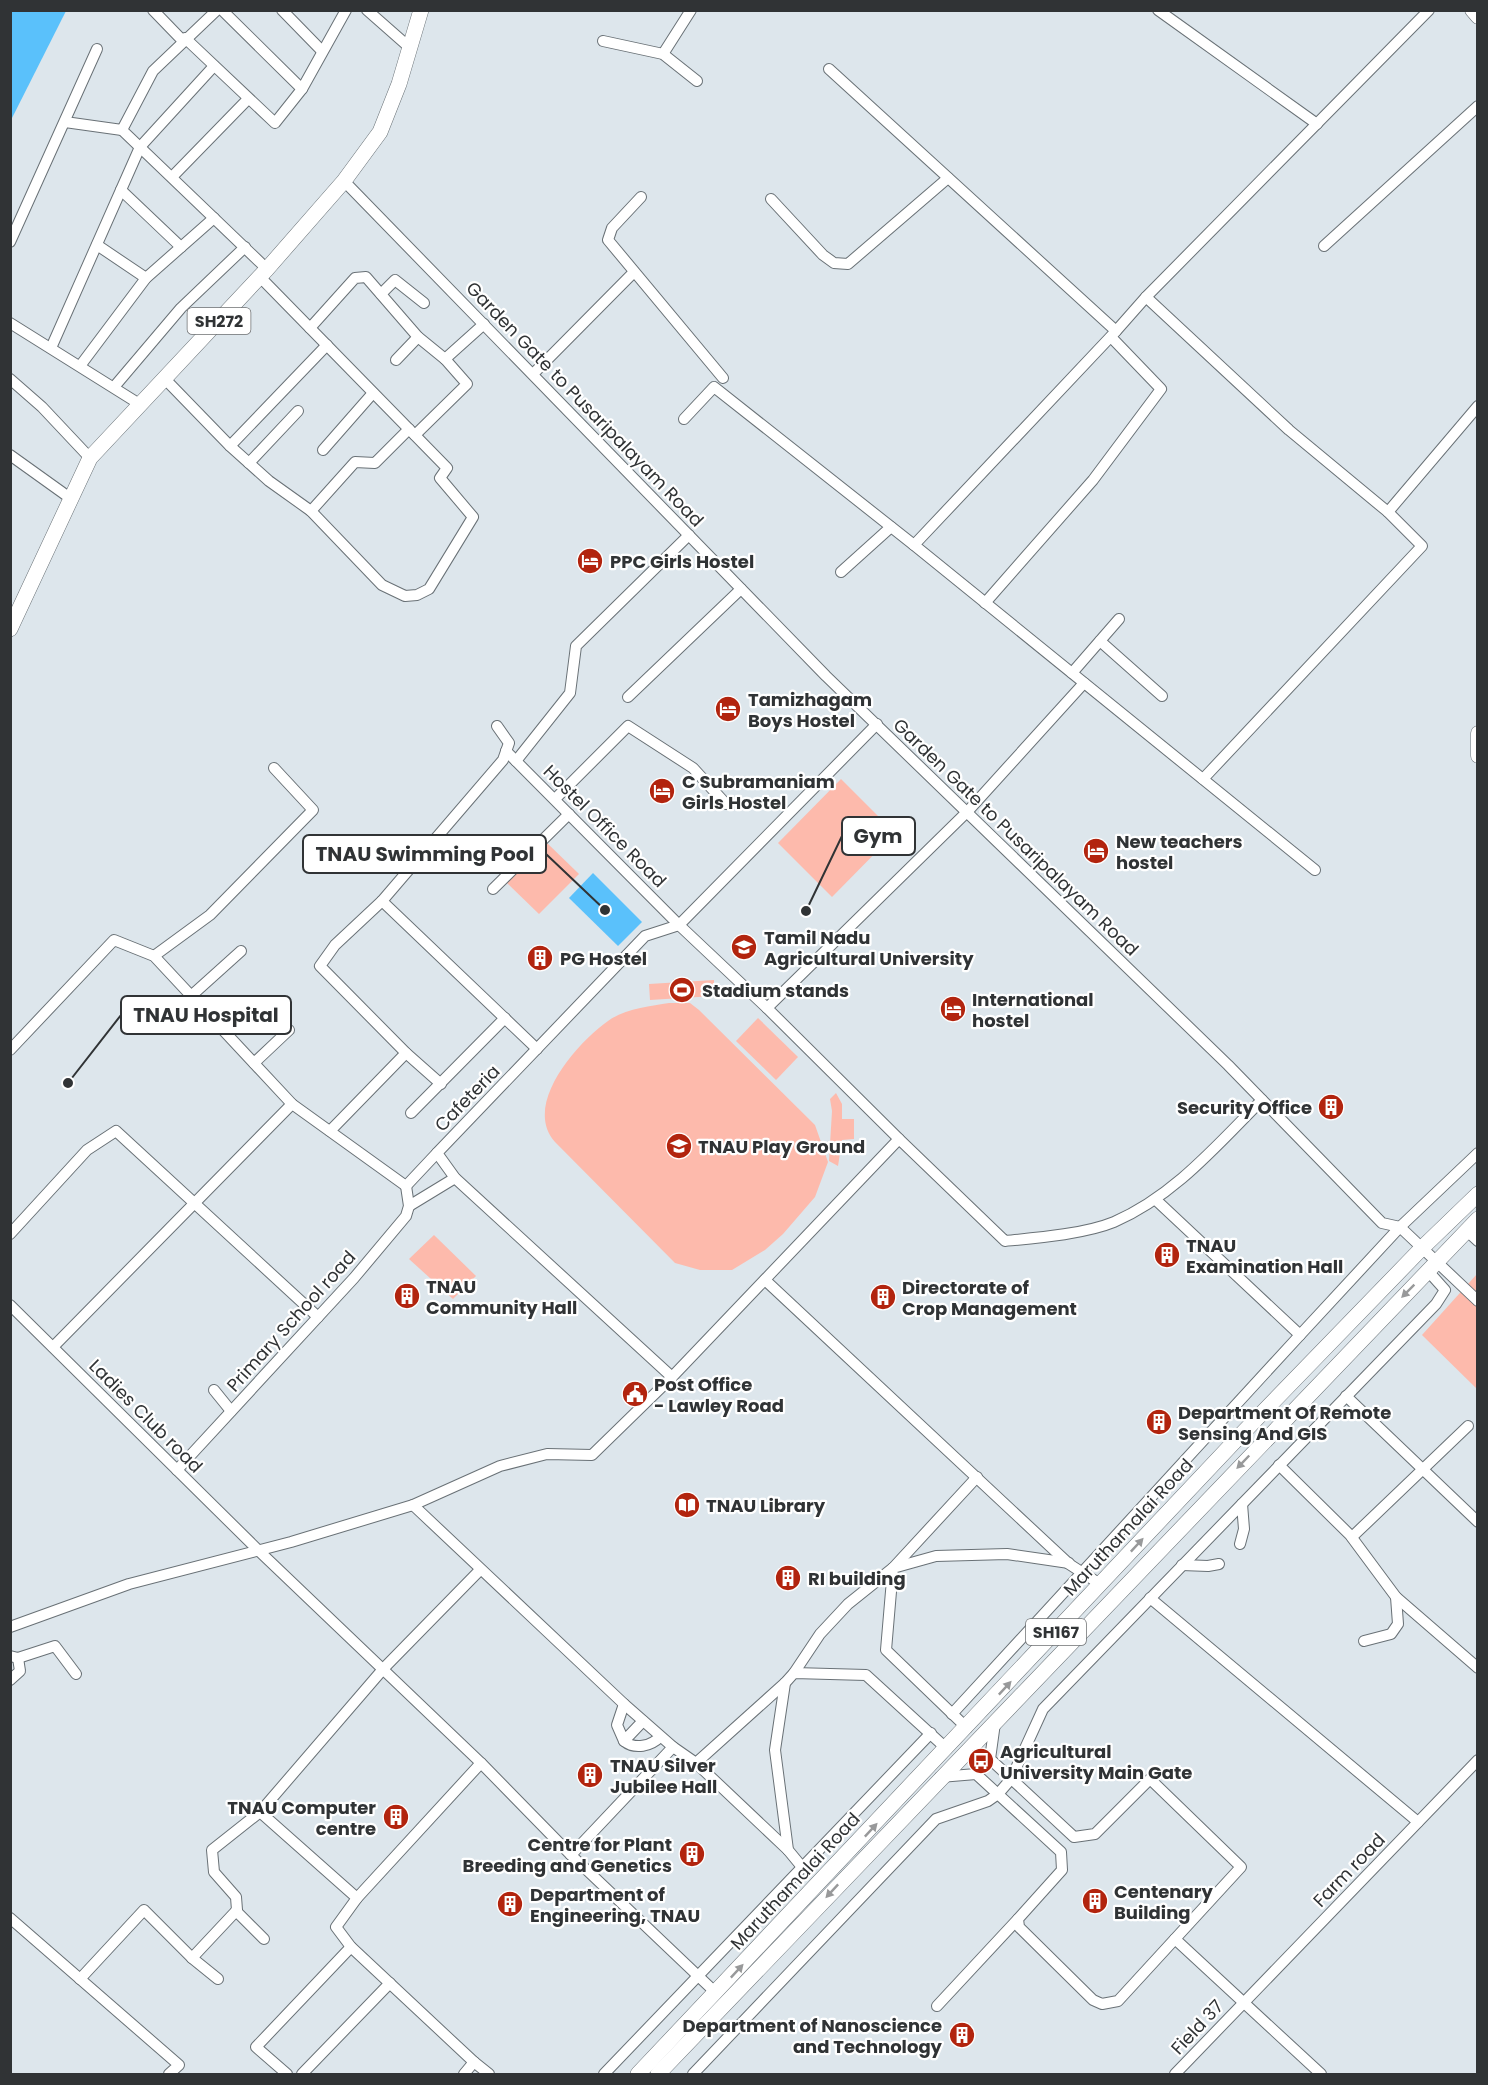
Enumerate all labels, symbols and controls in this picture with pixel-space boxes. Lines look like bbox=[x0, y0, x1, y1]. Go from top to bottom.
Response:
street label: Garden Gate to Pusaripalayam Road bbox=[461, 276, 709, 532]
road number: SH272 bbox=[188, 308, 250, 334]
hotel icon: PPC Girls Hostel bbox=[575, 546, 605, 576]
place label: PPC Girls Hostel bbox=[610, 549, 754, 574]
place label: Tamizhagam Boys Hostel bbox=[748, 687, 872, 733]
hotel icon: Tamizhagam Boys Hostel bbox=[713, 694, 743, 724]
street label: Garden Gate to Pusaripalayam Road bbox=[888, 713, 1144, 961]
street label: Hostel Office Road bbox=[538, 759, 672, 893]
place label: C Subramaniam Girls Hostel bbox=[682, 769, 835, 815]
hotel icon: C Subramaniam Girls Hostel bbox=[647, 776, 677, 806]
callout: Gym bbox=[842, 817, 915, 855]
text: Gym bbox=[853, 822, 903, 850]
place label: New teachers hostel bbox=[1116, 829, 1243, 875]
callout: TNAU Swimming Pool bbox=[303, 835, 546, 873]
hotel icon: New teachers hostel bbox=[1081, 836, 1111, 866]
text: TNAU Swimming Pool bbox=[316, 840, 534, 868]
place label: Tamil Nadu Agricultural University bbox=[764, 925, 974, 971]
school or university icon: Tamil Nadu Agricultural University bbox=[729, 932, 759, 962]
building icon: PG Hostel bbox=[525, 943, 555, 973]
place label: PG Hostel bbox=[560, 946, 647, 971]
sports icon: Stadium stands bbox=[667, 975, 697, 1005]
place label: Stadium stands bbox=[702, 978, 849, 1003]
place label: International hostel bbox=[972, 987, 1094, 1033]
hotel icon: International hostel bbox=[938, 994, 968, 1024]
callout: TNAU Hospital bbox=[121, 996, 291, 1034]
text: TNAU Hospital bbox=[133, 1001, 279, 1029]
street label: Cafeteria bbox=[429, 1059, 505, 1137]
building icon: Security Office bbox=[1316, 1092, 1346, 1122]
place label: Security Office bbox=[1177, 1095, 1312, 1120]
school or university icon: TNAU Play Ground bbox=[664, 1131, 694, 1161]
place label: TNAU Play Ground bbox=[698, 1134, 865, 1159]
place label: TNAU Examination Hall bbox=[1186, 1233, 1343, 1279]
building icon: TNAU Examination Hall bbox=[1152, 1240, 1182, 1270]
street label: Primary School road bbox=[221, 1245, 361, 1397]
place label: TNAU Community Hall bbox=[426, 1274, 577, 1320]
place label: Directorate of Crop Management bbox=[902, 1275, 1077, 1321]
building icon: TNAU Community Hall bbox=[392, 1281, 422, 1311]
building icon: Directorate of Crop Management bbox=[868, 1282, 898, 1312]
one-way arrow bbox=[1401, 1284, 1415, 1298]
street label: Ladies Club road bbox=[84, 1354, 208, 1478]
place label: Post Office - Lawley Road bbox=[654, 1372, 784, 1418]
public building icon: Post Office - Lawley Road bbox=[620, 1379, 650, 1409]
place label: Department Of Remote Sensing And GIS bbox=[1178, 1400, 1391, 1446]
building icon: Department Of Remote Sensing And GIS bbox=[1144, 1407, 1174, 1437]
street label: Maruthamalai Road bbox=[1058, 1453, 1198, 1601]
one-way arrow bbox=[1236, 1454, 1250, 1469]
library icon: TNAU Library bbox=[672, 1490, 702, 1520]
place label: TNAU Library bbox=[706, 1493, 826, 1518]
one-way arrow bbox=[1130, 1538, 1143, 1553]
building icon: RI building bbox=[773, 1563, 803, 1593]
place label: RI building bbox=[808, 1566, 906, 1591]
road number: SH167 bbox=[1026, 1619, 1086, 1645]
one-way arrow bbox=[997, 1681, 1011, 1695]
place label: Agricultural University Main Gate bbox=[1000, 1739, 1192, 1785]
bus stop icon: Agricultural University Main Gate bbox=[966, 1746, 996, 1776]
place label: TNAU Silver Jubilee Hall bbox=[610, 1753, 717, 1799]
building icon: TNAU Silver Jubilee Hall bbox=[575, 1760, 605, 1790]
place label: TNAU Computer centre bbox=[227, 1795, 376, 1841]
building icon: TNAU Computer centre bbox=[381, 1802, 411, 1832]
street label: Maruthamalai Road bbox=[725, 1807, 865, 1955]
one-way arrow bbox=[863, 1823, 877, 1837]
street label: Farm road bbox=[1307, 1828, 1391, 1912]
place label: Centre for Plant Breeding and Genetics bbox=[463, 1832, 672, 1878]
building icon: Centre for Plant Breeding and Genetics bbox=[677, 1839, 707, 1869]
place label: Centenary Building bbox=[1114, 1879, 1213, 1925]
place label: Department of Engineering, TNAU bbox=[530, 1882, 700, 1928]
one-way arrow bbox=[825, 1883, 839, 1898]
building icon: Centenary Building bbox=[1080, 1886, 1110, 1916]
building icon: Department of Engineering, TNAU bbox=[495, 1889, 525, 1919]
one-way arrow bbox=[729, 1965, 743, 1979]
street label: Field 37 bbox=[1165, 1994, 1229, 2060]
place label: Department of Nanoscience and Technology bbox=[682, 2013, 943, 2059]
building icon: Department of Nanoscience and Technology bbox=[947, 2020, 977, 2050]

